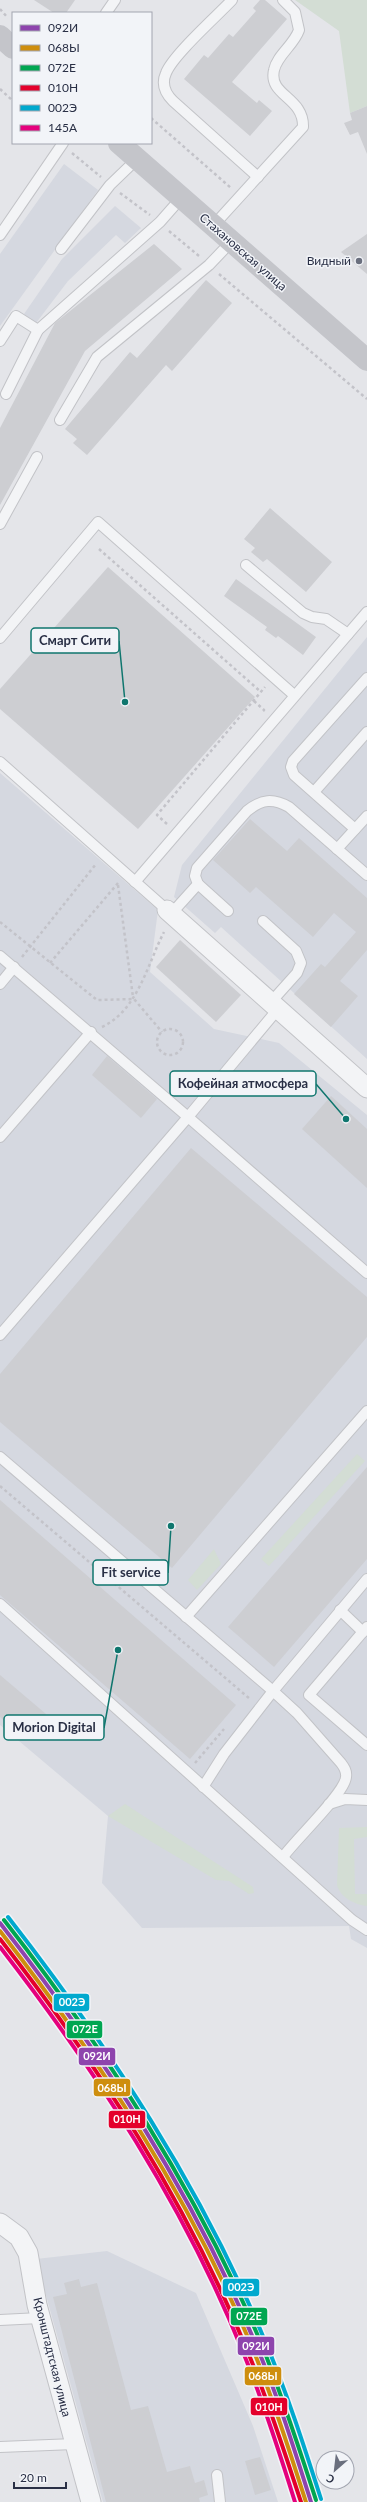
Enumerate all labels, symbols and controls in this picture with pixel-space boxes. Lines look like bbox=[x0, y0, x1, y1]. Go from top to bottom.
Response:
legend bbox=[12, 12, 152, 144]
text: 092И bbox=[48, 20, 78, 35]
text: 068Ы bbox=[48, 40, 80, 55]
text: 072Е bbox=[48, 60, 76, 75]
text: 010Н bbox=[48, 80, 78, 95]
text: 002Э bbox=[48, 100, 77, 115]
text: 145А bbox=[48, 120, 78, 135]
street label: Стахановская улица bbox=[197, 210, 290, 294]
place label: Видный bbox=[307, 253, 351, 268]
marker: Видный bbox=[354, 256, 364, 266]
callout: Смарт Сити bbox=[31, 628, 119, 653]
text: Смарт Сити bbox=[39, 632, 111, 648]
callout: Кофейная атмосфера bbox=[170, 1071, 316, 1096]
text: Кофейная атмосфера bbox=[178, 1075, 308, 1091]
callout: Fit service bbox=[93, 1560, 168, 1585]
text: Fit service bbox=[101, 1564, 161, 1580]
callout: Morion Digital bbox=[4, 1715, 104, 1740]
text: Morion Digital bbox=[12, 1719, 96, 1735]
line badge: 002Э bbox=[53, 1993, 90, 2012]
text: 002Э bbox=[59, 1995, 85, 2008]
line badge: 072Е bbox=[66, 2020, 103, 2039]
text: 072Е bbox=[72, 2022, 98, 2035]
line badge: 092И bbox=[78, 2047, 116, 2066]
text: 092И bbox=[83, 2049, 111, 2062]
line badge: 068Ы bbox=[93, 2078, 131, 2097]
text: 068Ы bbox=[97, 2081, 127, 2094]
line badge: 010Н bbox=[108, 2110, 146, 2129]
text: 010Н bbox=[113, 2112, 141, 2125]
line badge: 002Э bbox=[222, 2278, 260, 2297]
text: 002Э bbox=[228, 2280, 254, 2293]
street label: Кронштадтская улица bbox=[30, 2296, 75, 2418]
line badge: 072Е bbox=[230, 2307, 268, 2326]
text: 072Е bbox=[236, 2309, 262, 2322]
line badge: 092И bbox=[237, 2336, 275, 2356]
text: 092И bbox=[242, 2339, 270, 2352]
line badge: 068Ы bbox=[244, 2366, 282, 2386]
text: 068Ы bbox=[248, 2369, 278, 2382]
line badge: 010Н bbox=[250, 2397, 288, 2416]
text: 010Н bbox=[255, 2400, 283, 2413]
north arrow bbox=[315, 2450, 355, 2490]
scale bar bbox=[14, 2464, 66, 2490]
text: 20 m bbox=[20, 2470, 47, 2485]
text: С bbox=[323, 2471, 336, 2487]

